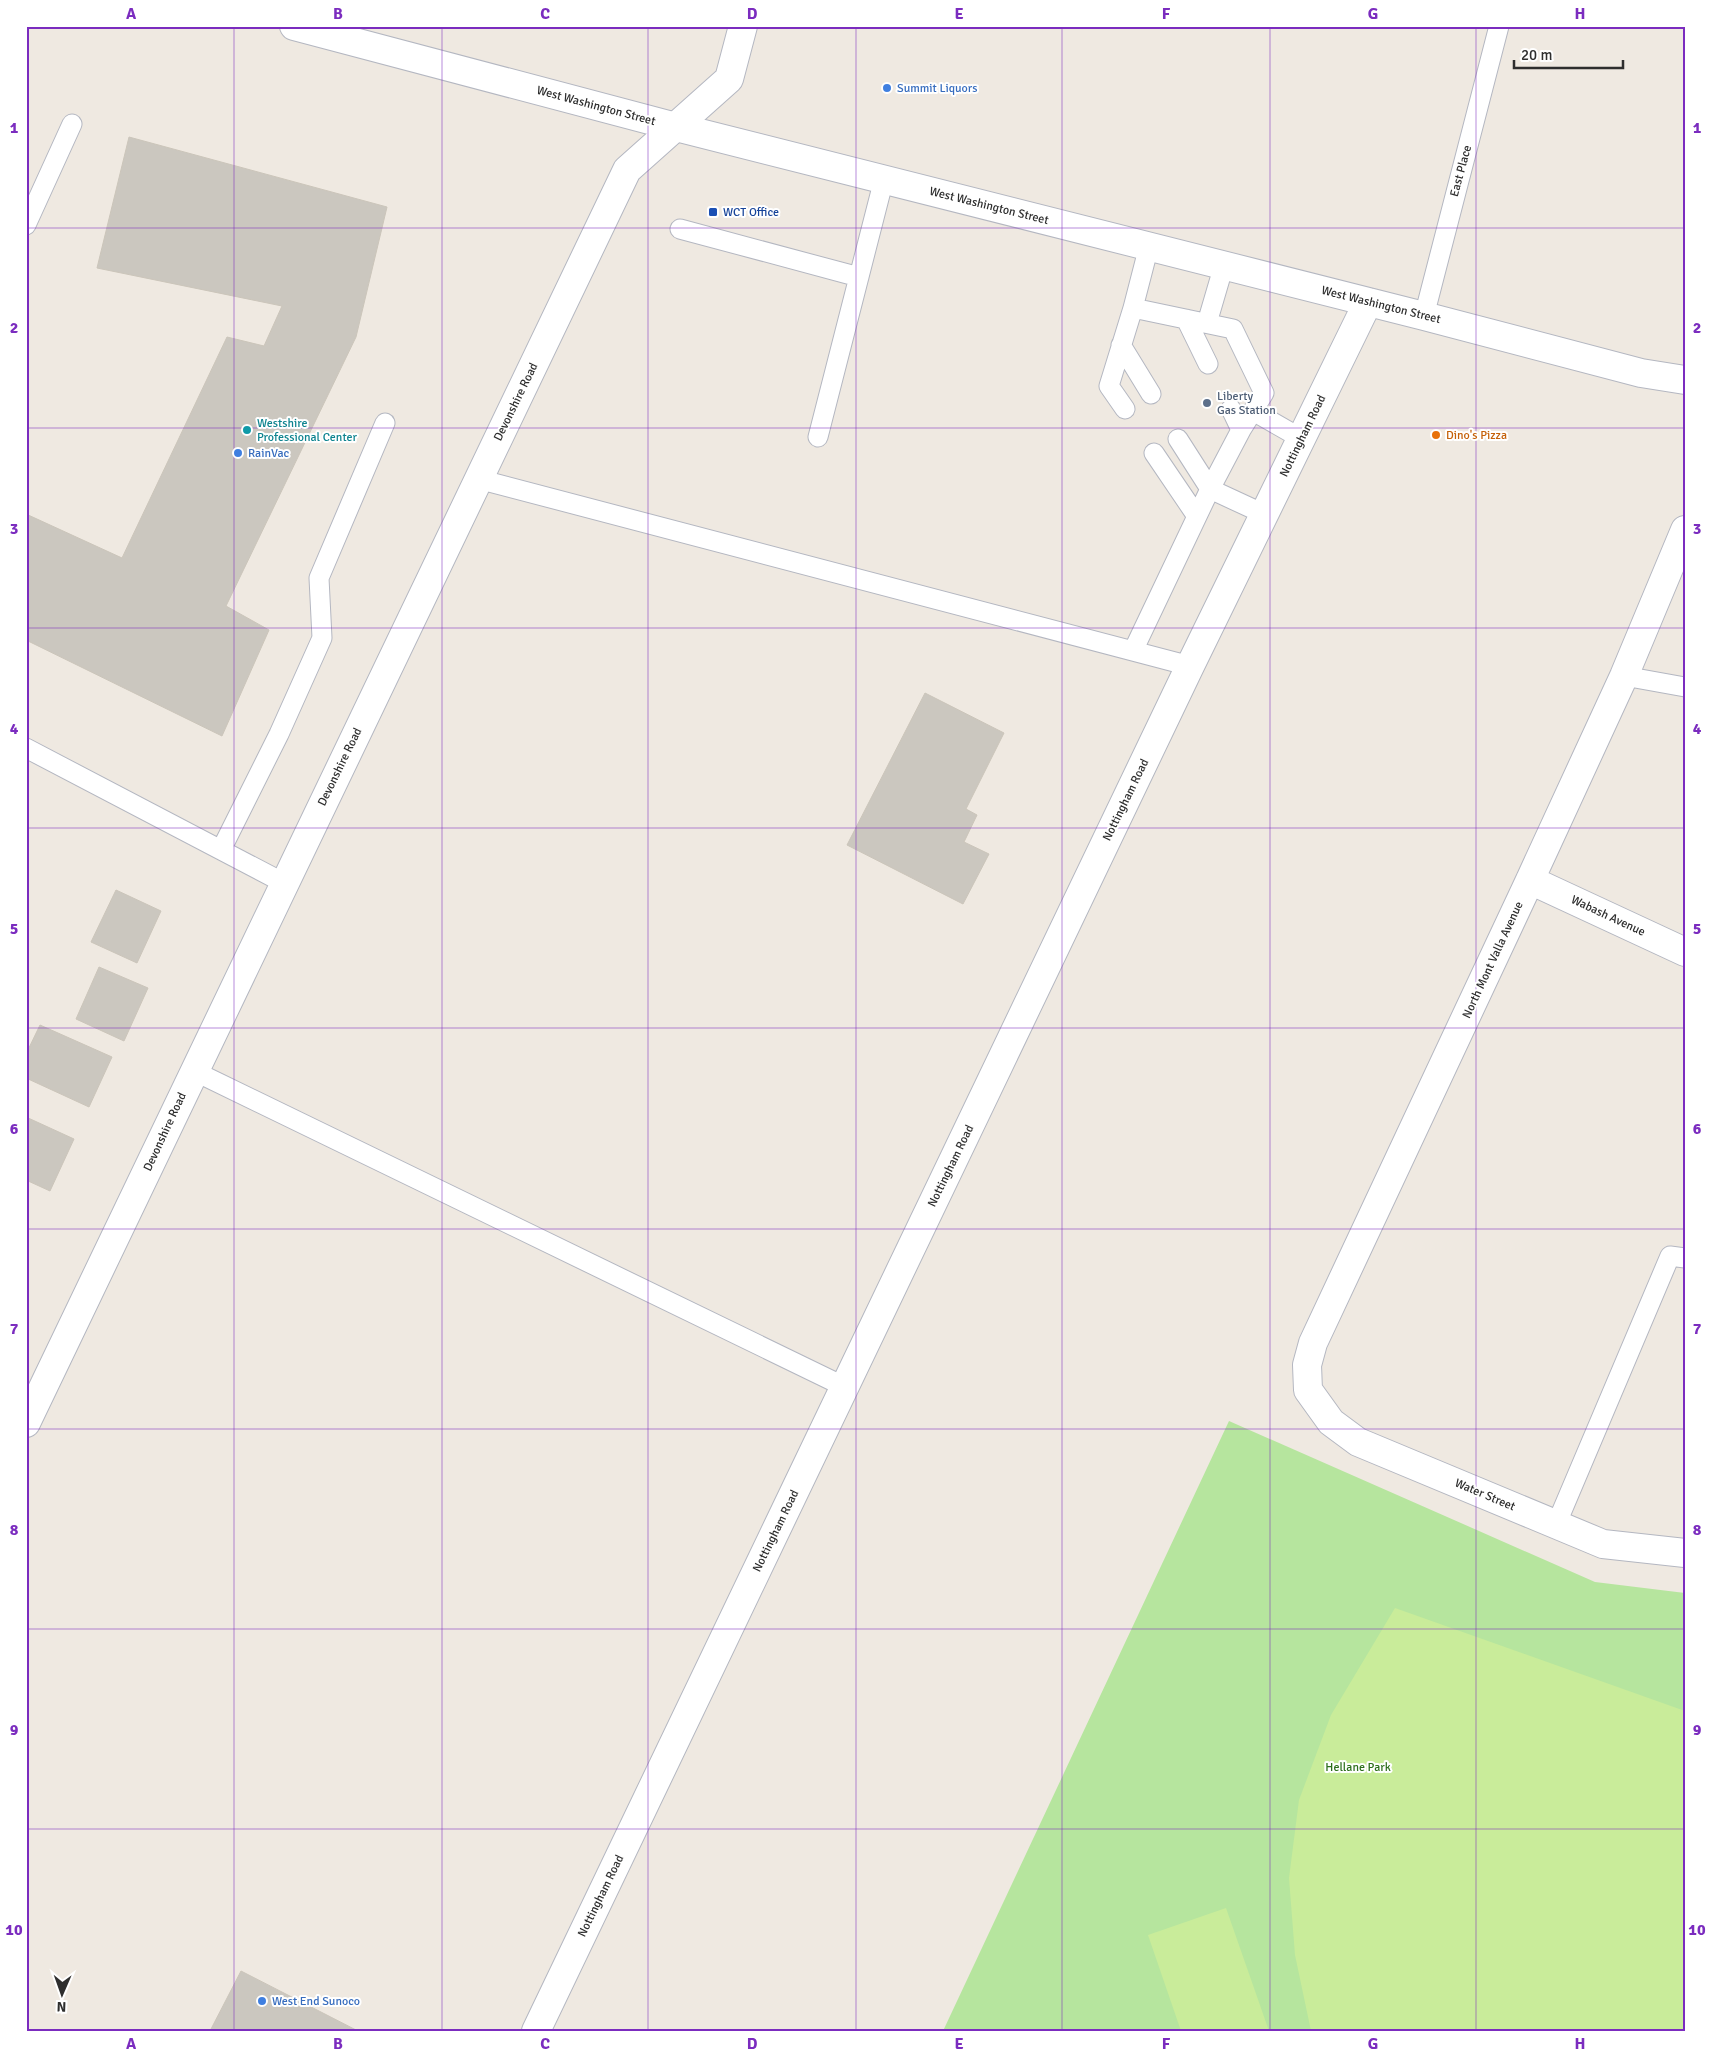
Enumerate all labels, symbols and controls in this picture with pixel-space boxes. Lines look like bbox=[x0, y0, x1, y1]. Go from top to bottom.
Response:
text: A bbox=[126, 4, 137, 24]
text: B bbox=[333, 4, 343, 24]
text: C bbox=[540, 4, 550, 24]
text: D bbox=[747, 4, 758, 24]
text: E bbox=[954, 4, 964, 24]
text: F bbox=[1162, 4, 1171, 24]
text: G bbox=[1368, 4, 1378, 24]
text: H bbox=[1575, 4, 1585, 24]
scale bar bbox=[1514, 38, 1622, 70]
text: 20 m bbox=[1521, 46, 1552, 64]
place label: Summit Liquors bbox=[897, 81, 977, 96]
marker: Summit Liquors bbox=[881, 82, 893, 94]
street label: West Washington Street bbox=[535, 83, 657, 129]
text: 1 bbox=[10, 118, 19, 138]
text: 1 bbox=[1693, 118, 1702, 138]
street label: East Place bbox=[1447, 144, 1475, 198]
street label: West Washington Street bbox=[928, 184, 1050, 228]
place label: WCT Office bbox=[723, 205, 779, 220]
marker: WCT Office bbox=[707, 206, 719, 218]
street label: West Washington Street bbox=[1320, 283, 1442, 327]
text: 2 bbox=[10, 318, 18, 338]
text: 2 bbox=[1693, 318, 1701, 338]
street label: Devonshire Road bbox=[491, 360, 541, 444]
place label: Liberty Gas Station bbox=[1217, 389, 1276, 418]
street label: Nottingham Road bbox=[1277, 393, 1329, 479]
marker: Liberty Gas Station bbox=[1201, 397, 1213, 409]
place label: Westshire Professional Center bbox=[257, 416, 357, 445]
marker: Westshire Professional Center bbox=[241, 424, 253, 436]
place label: Dino's Pizza bbox=[1446, 428, 1507, 443]
marker: Dino's Pizza bbox=[1430, 429, 1442, 441]
place label: RainVac bbox=[248, 446, 289, 461]
marker: RainVac bbox=[232, 447, 244, 459]
text: 3 bbox=[10, 519, 18, 539]
text: 3 bbox=[1693, 519, 1701, 539]
text: 4 bbox=[10, 719, 19, 739]
text: 4 bbox=[1693, 719, 1702, 739]
street label: Devonshire Road bbox=[315, 725, 365, 809]
street label: Nottingham Road bbox=[1100, 757, 1152, 843]
street label: Wabash Avenue bbox=[1568, 892, 1648, 940]
street label: North Mont Valla Avenue bbox=[1459, 899, 1527, 1021]
text: 5 bbox=[10, 919, 18, 939]
text: 5 bbox=[1693, 919, 1701, 939]
street label: Devonshire Road bbox=[140, 1090, 190, 1174]
text: 6 bbox=[10, 1119, 19, 1139]
text: 6 bbox=[1693, 1119, 1702, 1139]
street label: Nottingham Road bbox=[925, 1123, 977, 1209]
text: 7 bbox=[10, 1319, 19, 1339]
text: 7 bbox=[1693, 1319, 1702, 1339]
street label: Water Street bbox=[1453, 1476, 1517, 1514]
street label: Nottingham Road bbox=[750, 1488, 802, 1574]
text: 8 bbox=[10, 1520, 19, 1540]
text: 8 bbox=[1693, 1520, 1702, 1540]
text: 9 bbox=[10, 1720, 19, 1740]
text: 9 bbox=[1693, 1720, 1702, 1740]
park label: Hellane Park bbox=[1325, 1760, 1391, 1775]
street label: Nottingham Road bbox=[575, 1853, 627, 1939]
text: 10 bbox=[5, 1920, 23, 1940]
text: 10 bbox=[1688, 1920, 1706, 1940]
north arrow bbox=[38, 1970, 88, 2020]
place label: West End Sunoco bbox=[272, 1994, 360, 2009]
marker: West End Sunoco bbox=[256, 1995, 268, 2007]
text: N bbox=[56, 1998, 67, 2015]
text: A bbox=[126, 2034, 137, 2054]
text: B bbox=[333, 2034, 343, 2054]
text: C bbox=[540, 2034, 550, 2054]
text: D bbox=[747, 2034, 758, 2054]
text: E bbox=[954, 2034, 964, 2054]
text: F bbox=[1162, 2034, 1171, 2054]
text: G bbox=[1368, 2034, 1378, 2054]
text: H bbox=[1575, 2034, 1585, 2054]

